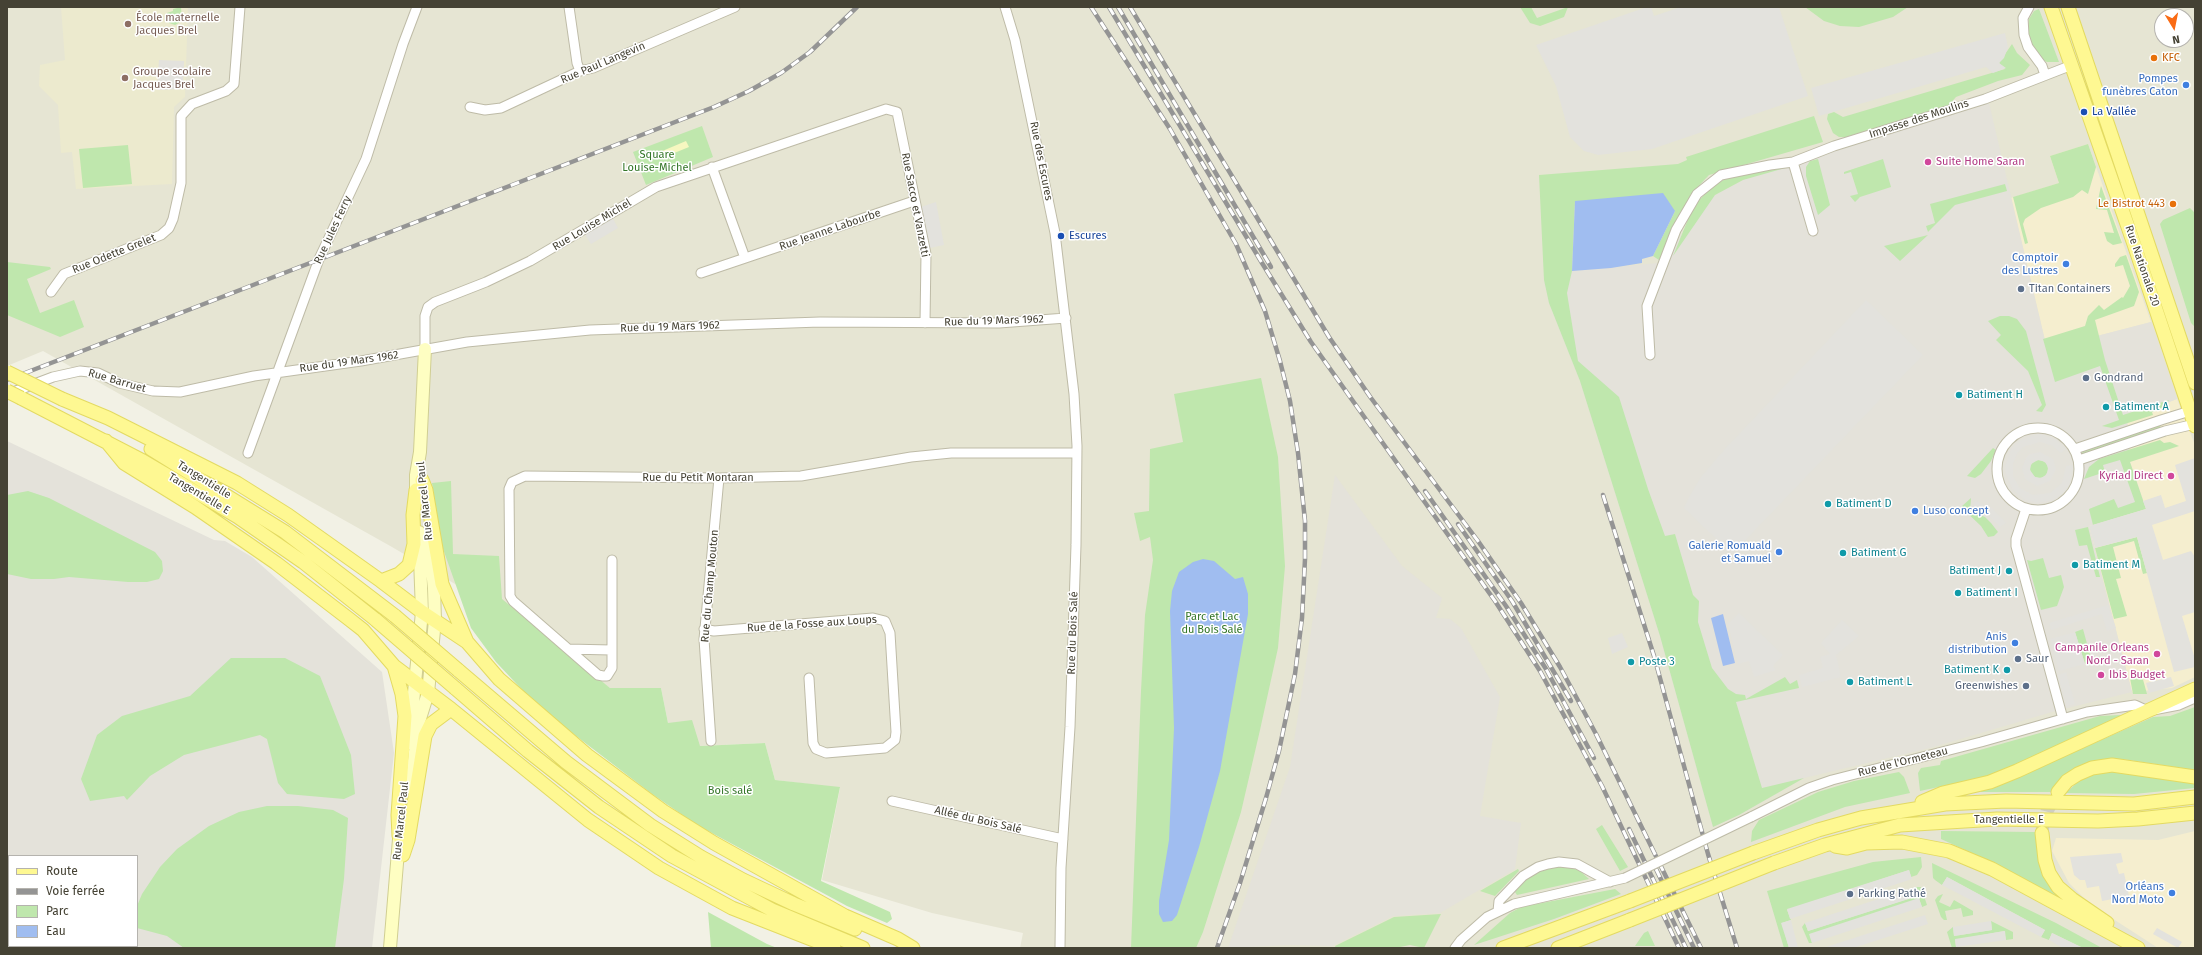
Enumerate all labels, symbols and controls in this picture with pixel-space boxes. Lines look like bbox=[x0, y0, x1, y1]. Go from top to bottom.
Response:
north arrow bbox=[2154, 8, 2194, 48]
place label: École maternelle Jacques Brel bbox=[136, 11, 219, 37]
marker: École maternelle Jacques Brel bbox=[123, 19, 133, 29]
text: N bbox=[2171, 32, 2181, 46]
street label: Rue Paul Langevin bbox=[559, 39, 647, 87]
place label: KFC bbox=[2162, 51, 2180, 65]
marker: KFC bbox=[2149, 53, 2159, 63]
place label: Groupe scolaire Jacques Brel bbox=[133, 65, 211, 91]
place label: Pompes funèbres Caton bbox=[2102, 72, 2178, 98]
marker: Groupe scolaire Jacques Brel bbox=[120, 73, 130, 83]
marker: Pompes funèbres Caton bbox=[2181, 80, 2191, 90]
street label: Impasse des Moulins bbox=[1868, 97, 1970, 141]
place label: La Vallée bbox=[2092, 105, 2136, 119]
marker: La Vallée bbox=[2079, 107, 2089, 117]
street label: Rue des Escures bbox=[1027, 120, 1055, 202]
park label: Square Louise-Michel bbox=[622, 148, 692, 174]
street label: Rue Sacco et Vanzetti bbox=[898, 152, 932, 258]
place label: Suite Home Saran bbox=[1936, 155, 2025, 169]
marker: Suite Home Saran bbox=[1923, 157, 1933, 167]
street label: Rue Jules Ferry bbox=[311, 194, 355, 266]
street label: Rue Louise Michel bbox=[550, 196, 634, 254]
place label: Le Bistrot 443 bbox=[2098, 197, 2165, 211]
marker: Le Bistrot 443 bbox=[2168, 199, 2178, 209]
street label: Rue Jeanne Labourbe bbox=[778, 206, 882, 254]
street label: Rue Nationale 20 bbox=[2122, 224, 2162, 308]
place label: Escures bbox=[1069, 229, 1107, 243]
street label: Rue Odette Grelet bbox=[70, 231, 158, 277]
marker: Escures bbox=[1056, 231, 1066, 241]
place label: Comptoir des Lustres bbox=[2002, 251, 2058, 277]
marker: Comptoir des Lustres bbox=[2061, 259, 2071, 269]
place label: Titan Containers bbox=[2029, 282, 2110, 296]
marker: Titan Containers bbox=[2016, 284, 2026, 294]
street label: Rue du 19 Mars 1962 bbox=[944, 313, 1044, 329]
street label: Rue du 19 Mars 1962 bbox=[620, 319, 720, 335]
street label: Rue du 19 Mars 1962 bbox=[299, 349, 399, 375]
street label: Rue Barruet bbox=[87, 366, 147, 396]
place label: Gondrand bbox=[2094, 371, 2143, 385]
marker: Gondrand bbox=[2081, 373, 2091, 383]
place label: Batiment H bbox=[1967, 388, 2023, 402]
marker: Batiment H bbox=[1954, 390, 1964, 400]
place label: Batiment A bbox=[2114, 400, 2169, 414]
marker: Batiment A bbox=[2101, 402, 2111, 412]
street label: Tangentielle bbox=[175, 458, 233, 502]
street label: Rue Marcel Paul bbox=[414, 461, 436, 541]
place label: Kyriad Direct bbox=[2099, 469, 2163, 483]
street label: Tangentielle E bbox=[166, 470, 232, 518]
street label: Rue du Petit Montaran bbox=[642, 471, 754, 485]
marker: Kyriad Direct bbox=[2166, 471, 2176, 481]
place label: Batiment D bbox=[1836, 497, 1892, 511]
marker: Batiment D bbox=[1823, 499, 1833, 509]
place label: Luso concept bbox=[1923, 504, 1989, 518]
marker: Luso concept bbox=[1910, 506, 1920, 516]
street label: Rue du Champ Mouton bbox=[698, 529, 722, 643]
place label: Galerie Romuald et Samuel bbox=[1688, 539, 1771, 565]
place label: Batiment G bbox=[1851, 546, 1906, 560]
marker: Galerie Romuald et Samuel bbox=[1774, 547, 1784, 557]
marker: Batiment G bbox=[1838, 548, 1848, 558]
place label: Batiment M bbox=[2083, 558, 2140, 572]
marker: Batiment M bbox=[2070, 560, 2080, 570]
place label: Batiment J bbox=[1949, 564, 2001, 578]
marker: Batiment J bbox=[2004, 566, 2014, 576]
place label: Batiment I bbox=[1966, 586, 2018, 600]
marker: Batiment I bbox=[1953, 588, 1963, 598]
street label: Rue du Bois Salé bbox=[1065, 591, 1081, 675]
park label: Parc et Lac du Bois Salé bbox=[1181, 610, 1243, 636]
street label: Rue de la Fosse aux Loups bbox=[747, 613, 877, 635]
place label: Anis distribution bbox=[1948, 630, 2007, 656]
marker: Anis distribution bbox=[2010, 638, 2020, 648]
place label: Campanile Orleans Nord - Saran bbox=[2055, 641, 2149, 667]
marker: Campanile Orleans Nord - Saran bbox=[2152, 649, 2162, 659]
place label: Saur bbox=[2026, 652, 2049, 666]
marker: Saur bbox=[2013, 654, 2023, 664]
place label: Poste 3 bbox=[1639, 655, 1675, 669]
marker: Poste 3 bbox=[1626, 657, 1636, 667]
place label: Batiment K bbox=[1944, 663, 1999, 677]
marker: Batiment K bbox=[2002, 665, 2012, 675]
place label: Ibis Budget bbox=[2109, 668, 2165, 682]
marker: Ibis Budget bbox=[2096, 670, 2106, 680]
place label: Batiment L bbox=[1858, 675, 1912, 689]
marker: Batiment L bbox=[1845, 677, 1855, 687]
place label: Greenwishes bbox=[1955, 679, 2018, 693]
marker: Greenwishes bbox=[2021, 681, 2031, 691]
street label: Rue de l'Ormeteau bbox=[1857, 744, 1949, 780]
street label: Rue Marcel Paul bbox=[390, 781, 412, 861]
park label: Bois salé bbox=[708, 784, 752, 798]
street label: Allée du Bois Salé bbox=[933, 804, 1023, 836]
street label: Tangentielle E bbox=[1974, 813, 2044, 827]
legend bbox=[8, 855, 138, 947]
text: Route bbox=[46, 864, 78, 878]
place label: Orléans Nord Moto bbox=[2111, 880, 2164, 906]
text: Voie ferrée bbox=[46, 884, 105, 898]
place label: Parking Pathé bbox=[1858, 887, 1926, 901]
marker: Orléans Nord Moto bbox=[2167, 888, 2177, 898]
marker: Parking Pathé bbox=[1845, 889, 1855, 899]
text: Parc bbox=[46, 904, 69, 918]
text: Eau bbox=[46, 924, 66, 938]

